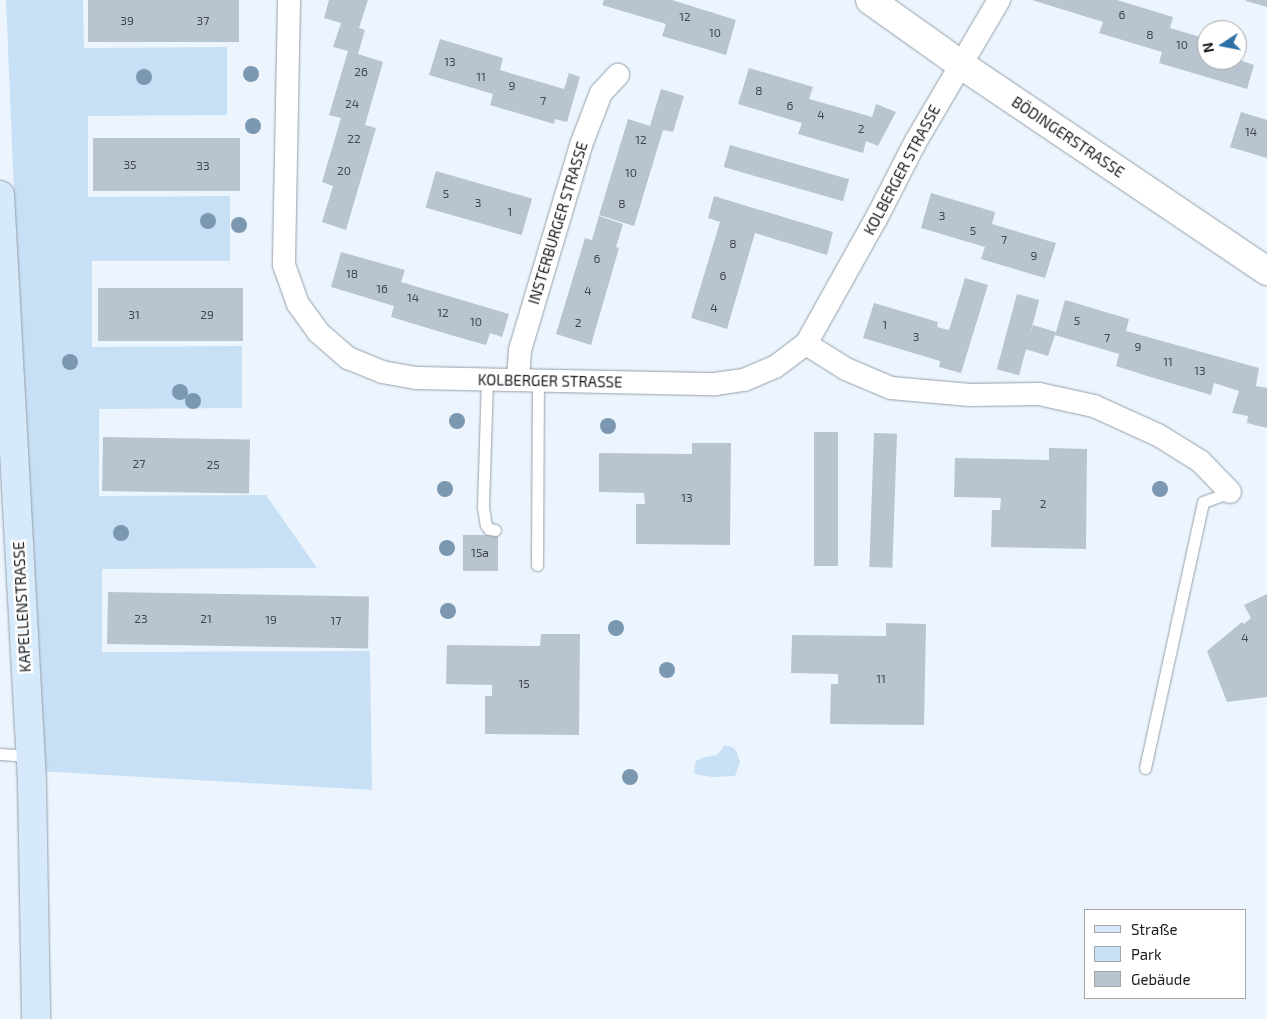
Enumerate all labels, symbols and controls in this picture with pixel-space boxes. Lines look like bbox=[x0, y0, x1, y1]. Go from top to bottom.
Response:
house number: 6 bbox=[1119, 8, 1125, 22]
house number: 12 bbox=[679, 10, 691, 24]
house number: 39 bbox=[120, 14, 134, 28]
house number: 37 bbox=[197, 14, 209, 28]
north arrow bbox=[1197, 20, 1247, 70]
house number: 10 bbox=[709, 26, 721, 40]
house number: 8 bbox=[1146, 28, 1154, 42]
house number: 10 bbox=[1176, 38, 1188, 52]
text: N bbox=[1198, 41, 1217, 54]
house number: 13 bbox=[444, 55, 456, 69]
house number: 26 bbox=[354, 65, 368, 79]
house number: 11 bbox=[476, 70, 486, 84]
house number: 9 bbox=[509, 79, 515, 93]
house number: 8 bbox=[755, 84, 763, 98]
street label: BÖDINGERSTRASSE bbox=[1008, 93, 1128, 181]
house number: 7 bbox=[540, 94, 546, 108]
house number: 24 bbox=[345, 97, 359, 111]
house number: 6 bbox=[787, 99, 793, 113]
street label: KOLBERGER STRASSE bbox=[860, 102, 944, 238]
house number: 4 bbox=[817, 108, 825, 122]
house number: 2 bbox=[858, 122, 864, 136]
house number: 14 bbox=[1245, 125, 1257, 139]
house number: 22 bbox=[347, 132, 361, 146]
house number: 12 bbox=[635, 133, 647, 147]
street label: INSTERBURGER STRASSE bbox=[525, 139, 591, 307]
house number: 35 bbox=[123, 158, 137, 172]
house number: 33 bbox=[196, 159, 210, 173]
house number: 20 bbox=[337, 164, 351, 178]
house number: 10 bbox=[625, 166, 637, 180]
house number: 5 bbox=[443, 187, 449, 201]
house number: 3 bbox=[475, 196, 481, 210]
house number: 8 bbox=[618, 197, 626, 211]
house number: 1 bbox=[508, 205, 512, 219]
house number: 3 bbox=[939, 209, 945, 223]
house number: 5 bbox=[970, 224, 976, 238]
house number: 7 bbox=[1001, 233, 1007, 247]
house number: 8 bbox=[729, 237, 737, 251]
house number: 9 bbox=[1031, 249, 1037, 263]
house number: 6 bbox=[594, 252, 600, 266]
house number: 18 bbox=[346, 267, 358, 281]
house number: 6 bbox=[720, 269, 726, 283]
house number: 16 bbox=[376, 282, 388, 296]
house number: 4 bbox=[584, 284, 592, 298]
house number: 14 bbox=[407, 291, 419, 305]
house number: 4 bbox=[710, 301, 718, 315]
house number: 12 bbox=[437, 306, 449, 320]
house number: 31 bbox=[128, 308, 140, 322]
house number: 29 bbox=[200, 308, 214, 322]
house number: 5 bbox=[1074, 314, 1080, 328]
house number: 10 bbox=[470, 315, 482, 329]
house number: 2 bbox=[575, 316, 581, 330]
house number: 1 bbox=[883, 318, 887, 332]
house number: 3 bbox=[913, 330, 919, 344]
house number: 7 bbox=[1104, 331, 1110, 345]
house number: 9 bbox=[1135, 340, 1141, 354]
house number: 11 bbox=[1163, 355, 1173, 369]
house number: 13 bbox=[1194, 364, 1206, 378]
street label: KOLBERGER STRASSE bbox=[478, 371, 622, 391]
house number: 27 bbox=[133, 457, 145, 471]
house number: 25 bbox=[206, 458, 220, 472]
house number: 13 bbox=[681, 491, 693, 505]
house number: 2 bbox=[1040, 497, 1046, 511]
street label: KAPELLENSTRASSE bbox=[10, 541, 34, 673]
house number: 15a bbox=[471, 546, 489, 560]
house number: 23 bbox=[134, 612, 148, 626]
house number: 21 bbox=[200, 612, 212, 626]
house number: 19 bbox=[265, 613, 277, 627]
house number: 17 bbox=[331, 614, 341, 628]
house number: 4 bbox=[1241, 631, 1249, 645]
house number: 11 bbox=[876, 672, 886, 686]
house number: 15 bbox=[518, 677, 530, 691]
legend bbox=[1084, 909, 1247, 999]
text: Straße bbox=[1131, 920, 1177, 938]
text: Park bbox=[1131, 945, 1162, 963]
text: Gebäude bbox=[1131, 970, 1190, 988]

